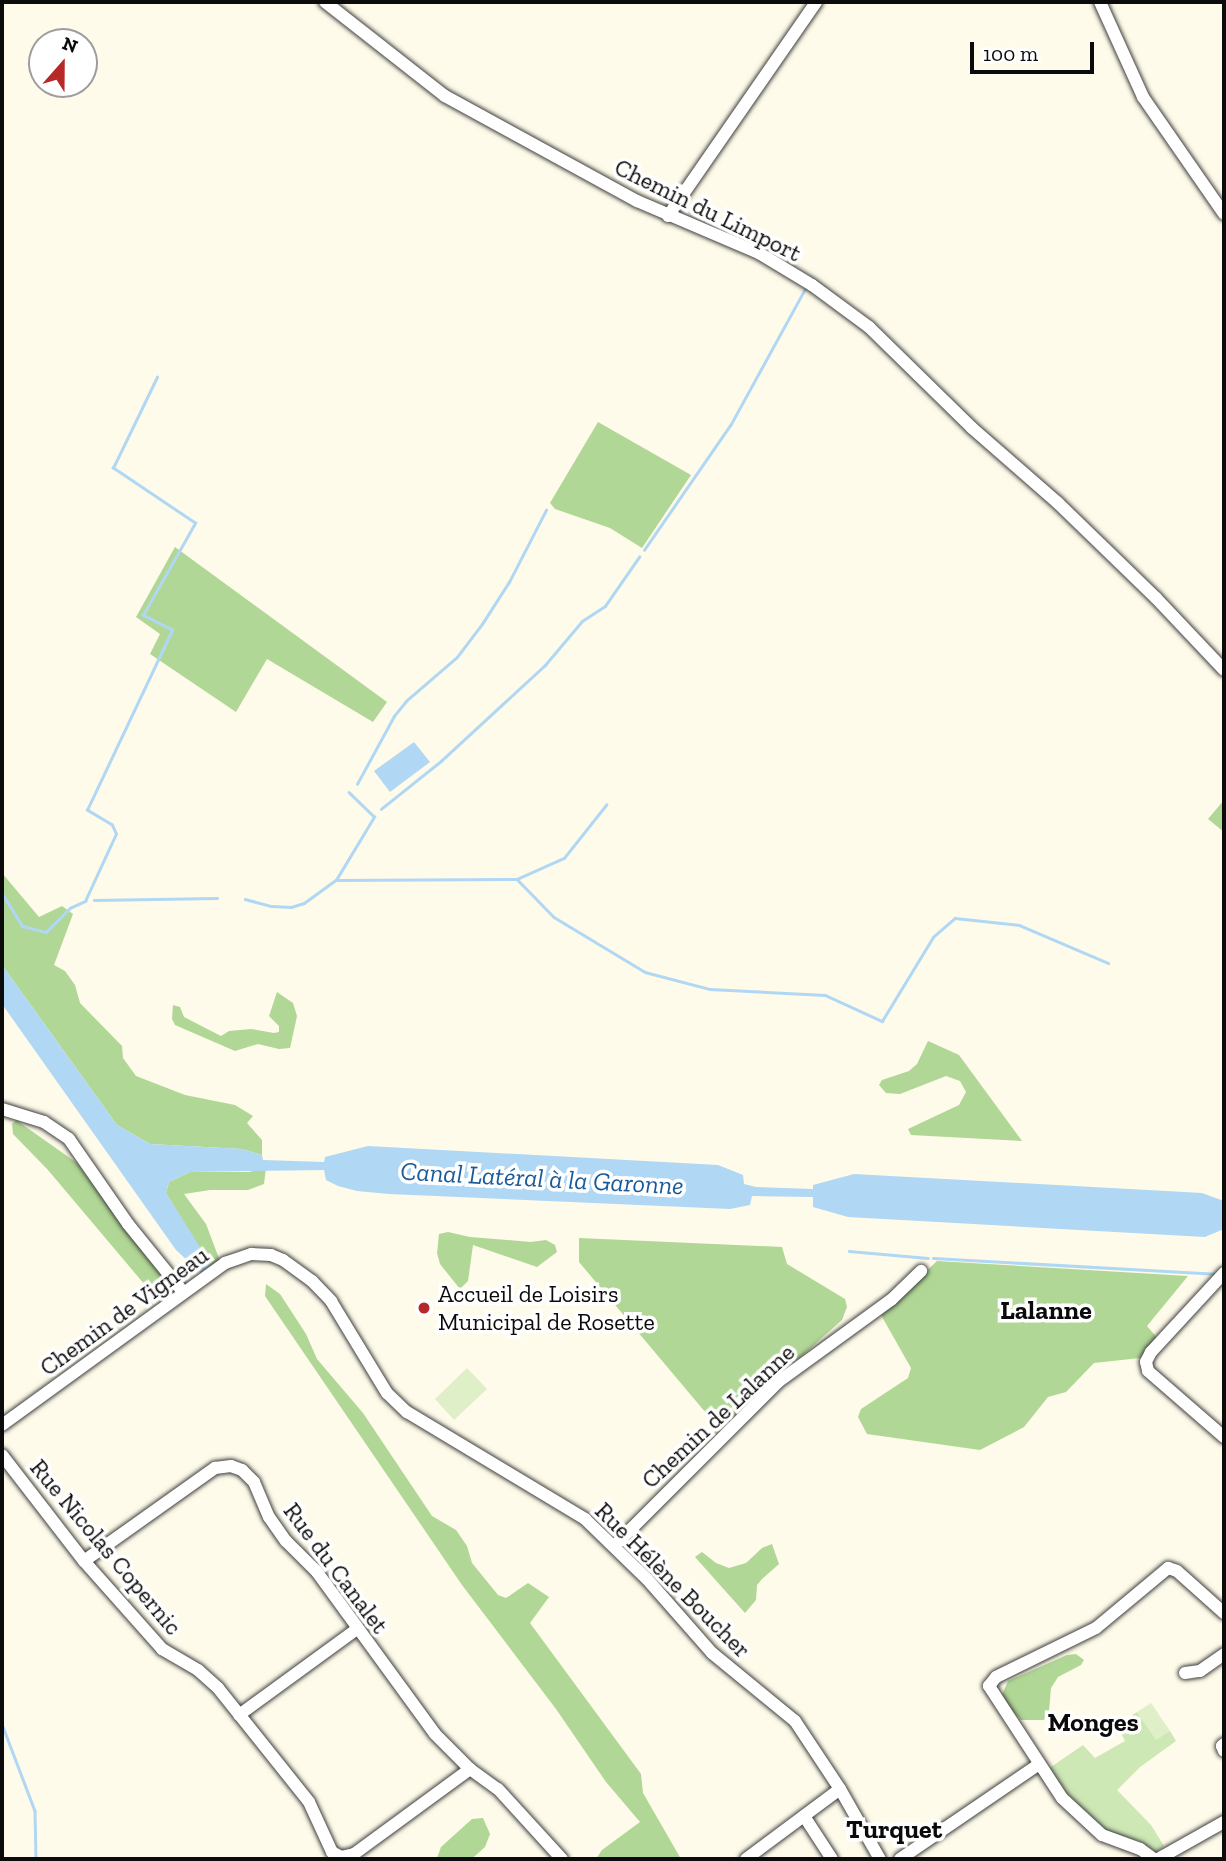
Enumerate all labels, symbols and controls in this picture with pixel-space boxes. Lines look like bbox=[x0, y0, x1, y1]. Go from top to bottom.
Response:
north arrow bbox=[28, 28, 98, 98]
scale bar bbox=[974, 28, 1098, 72]
text: N bbox=[59, 31, 81, 58]
text: 100 m bbox=[983, 41, 1038, 66]
street label: Chemin du Limport bbox=[610, 152, 806, 268]
water label: Canal Latéral à la Garonne bbox=[400, 1156, 684, 1202]
street label: Chemin de Vigneau bbox=[34, 1240, 214, 1382]
place label: Accueil de Loisirs Municipal de Rosette bbox=[438, 1280, 655, 1336]
district label: Lalanne bbox=[1000, 1295, 1092, 1327]
marker: Accueil de Loisirs Municipal de Rosette bbox=[416, 1300, 432, 1316]
street label: Chemin de Lalanne bbox=[636, 1338, 800, 1494]
street label: Rue Nicolas Copernic bbox=[24, 1453, 188, 1641]
street label: Rue Hélène Boucher bbox=[589, 1496, 757, 1664]
street label: Rue du Canalet bbox=[278, 1497, 394, 1639]
district label: Monges bbox=[1047, 1707, 1139, 1739]
district label: Turquet bbox=[846, 1814, 942, 1846]

